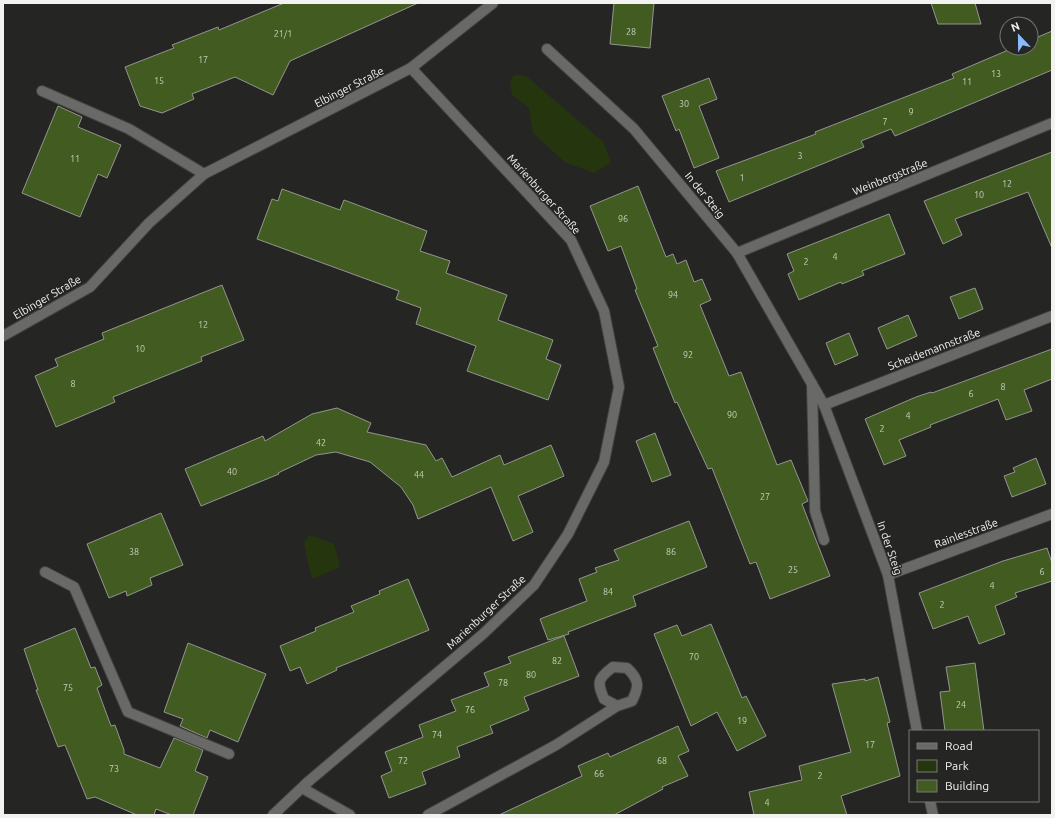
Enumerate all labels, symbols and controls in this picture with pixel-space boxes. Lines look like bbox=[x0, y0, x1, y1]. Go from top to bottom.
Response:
north arrow bbox=[999, 16, 1039, 56]
text: N bbox=[1009, 20, 1021, 34]
house number: 28 bbox=[626, 27, 636, 37]
house number: 21/1 bbox=[274, 29, 292, 39]
house number: 17 bbox=[198, 55, 208, 65]
street label: Elbinger Straße bbox=[312, 64, 386, 110]
house number: 13 bbox=[991, 69, 1001, 79]
house number: 15 bbox=[154, 76, 164, 86]
house number: 11 bbox=[962, 77, 972, 87]
house number: 30 bbox=[679, 99, 689, 109]
house number: 9 bbox=[908, 107, 914, 117]
house number: 7 bbox=[882, 117, 888, 127]
house number: 3 bbox=[797, 151, 803, 161]
street label: Marienburger Straße bbox=[505, 152, 583, 236]
house number: 11 bbox=[70, 154, 80, 164]
street label: Weinbergstraße bbox=[851, 157, 929, 197]
street label: In der Steig bbox=[683, 169, 727, 221]
house number: 1 bbox=[739, 173, 745, 183]
house number: 12 bbox=[1002, 179, 1012, 189]
house number: 10 bbox=[974, 190, 984, 200]
house number: 96 bbox=[618, 214, 628, 224]
house number: 4 bbox=[832, 252, 838, 262]
house number: 2 bbox=[803, 257, 809, 267]
street label: Elbinger Straße bbox=[11, 273, 83, 321]
house number: 94 bbox=[668, 290, 678, 300]
house number: 12 bbox=[198, 320, 208, 330]
street label: Scheidemannstraße bbox=[886, 326, 982, 372]
house number: 10 bbox=[135, 344, 145, 354]
house number: 92 bbox=[683, 350, 693, 360]
house number: 8 bbox=[70, 379, 76, 389]
house number: 8 bbox=[1000, 382, 1006, 392]
house number: 6 bbox=[968, 389, 974, 399]
house number: 90 bbox=[727, 410, 737, 420]
house number: 4 bbox=[905, 411, 911, 421]
house number: 2 bbox=[879, 424, 885, 434]
house number: 42 bbox=[316, 438, 326, 448]
house number: 40 bbox=[227, 467, 237, 477]
house number: 44 bbox=[414, 470, 424, 480]
house number: 27 bbox=[760, 492, 770, 502]
street label: Rainlesstraße bbox=[933, 516, 999, 550]
street label: In der Steig bbox=[875, 520, 905, 576]
house number: 38 bbox=[129, 547, 139, 557]
house number: 86 bbox=[666, 547, 676, 557]
house number: 25 bbox=[788, 565, 798, 575]
house number: 6 bbox=[1039, 567, 1045, 577]
street label: Marienburger Straße bbox=[444, 572, 528, 652]
house number: 4 bbox=[989, 581, 995, 591]
house number: 84 bbox=[603, 587, 613, 597]
house number: 2 bbox=[939, 600, 945, 610]
house number: 70 bbox=[689, 652, 699, 662]
house number: 82 bbox=[552, 656, 562, 666]
house number: 80 bbox=[526, 670, 536, 680]
house number: 78 bbox=[498, 678, 508, 688]
house number: 75 bbox=[63, 683, 73, 693]
house number: 24 bbox=[956, 700, 966, 710]
house number: 76 bbox=[465, 705, 475, 715]
house number: 19 bbox=[737, 716, 747, 726]
house number: 74 bbox=[432, 730, 442, 740]
legend bbox=[909, 730, 1039, 802]
text: Road bbox=[945, 739, 973, 752]
house number: 17 bbox=[865, 740, 875, 750]
house number: 72 bbox=[398, 756, 408, 766]
house number: 68 bbox=[657, 756, 667, 766]
text: Park bbox=[945, 759, 969, 772]
house number: 73 bbox=[109, 764, 119, 774]
house number: 66 bbox=[594, 769, 604, 779]
house number: 2 bbox=[817, 771, 823, 781]
text: Building bbox=[945, 779, 989, 792]
house number: 4 bbox=[764, 798, 770, 808]

